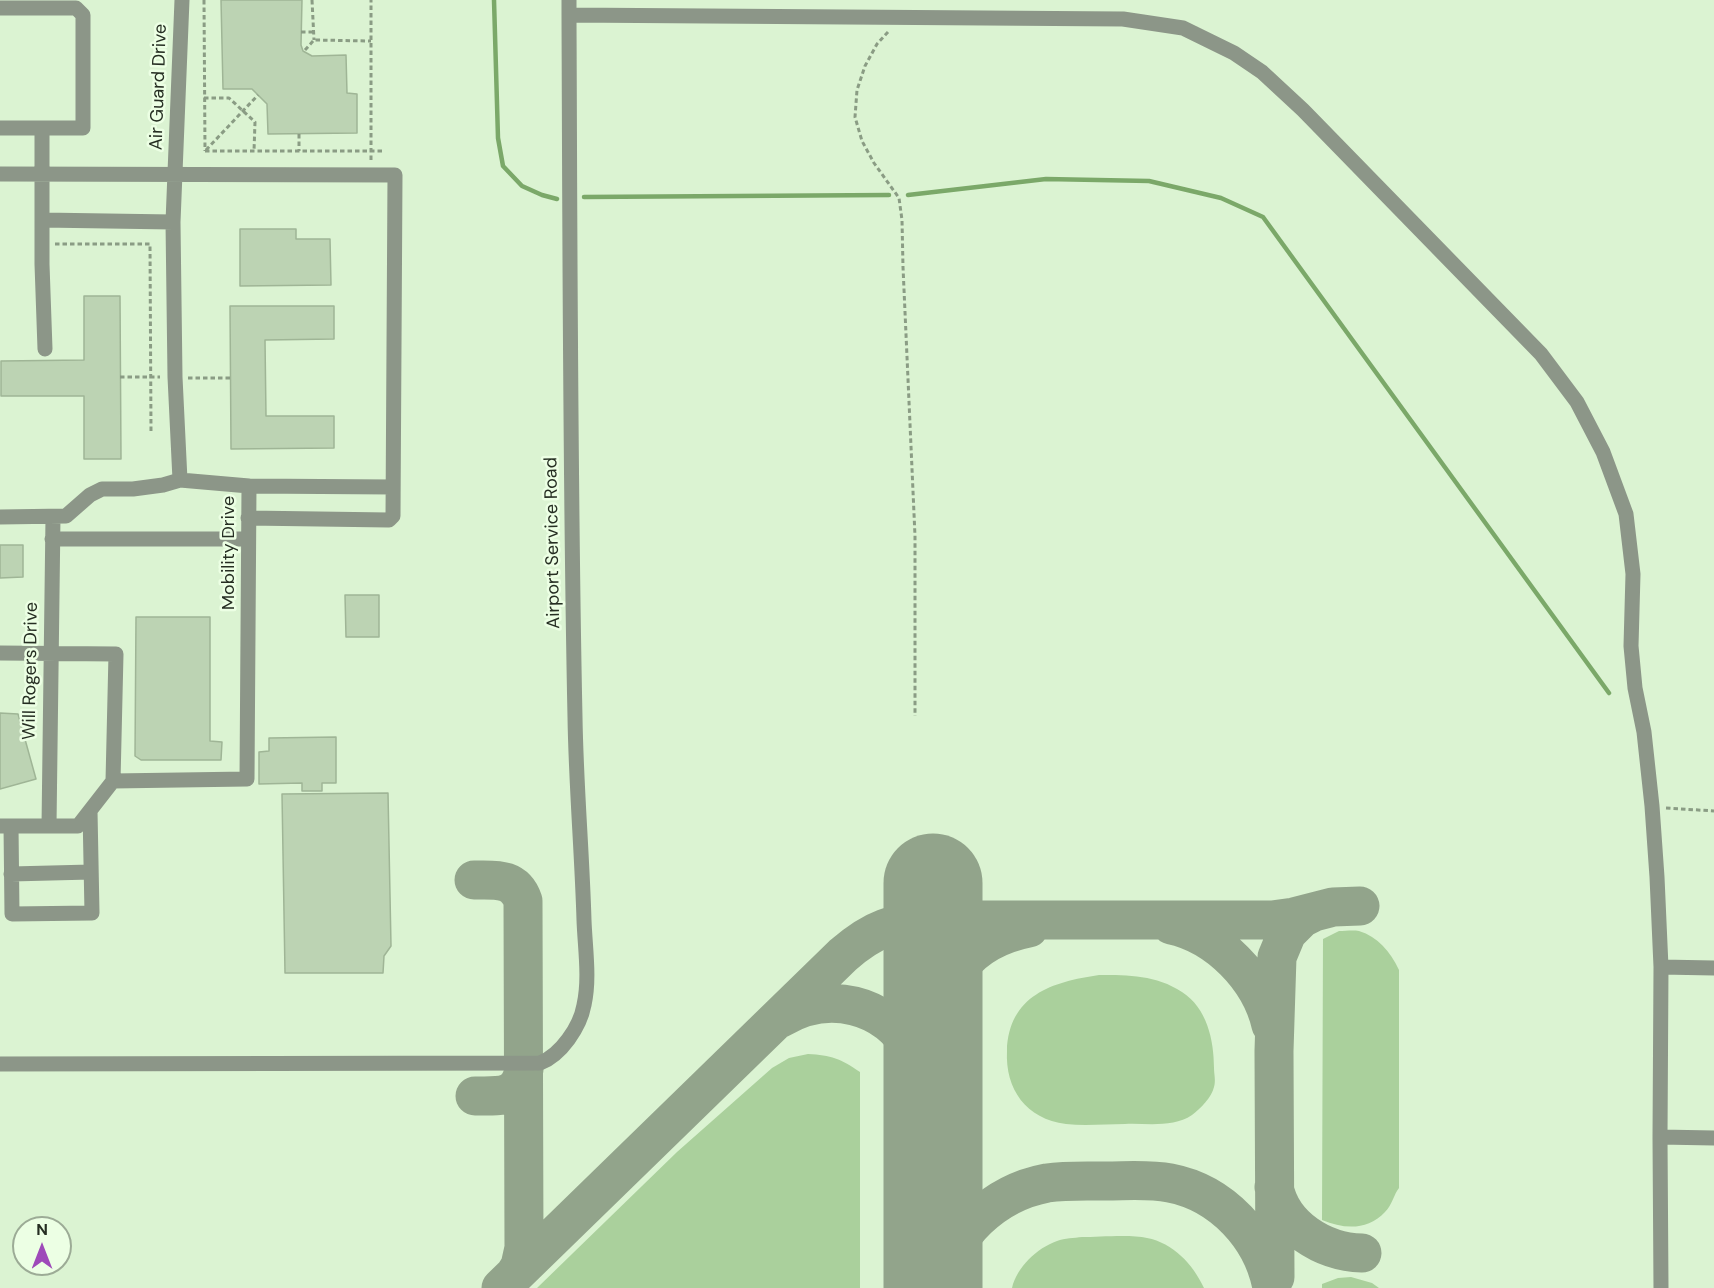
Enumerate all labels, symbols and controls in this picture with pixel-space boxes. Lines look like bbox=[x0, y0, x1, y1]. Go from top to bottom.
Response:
street label: Air Guard Drive bbox=[146, 23, 172, 151]
street label: Airport Service Road bbox=[541, 457, 565, 629]
street label: Mobility Drive bbox=[218, 496, 240, 610]
street label: Will Rogers Drive bbox=[19, 602, 43, 740]
north arrow bbox=[12, 1216, 72, 1276]
text: N bbox=[36, 1219, 48, 1240]

